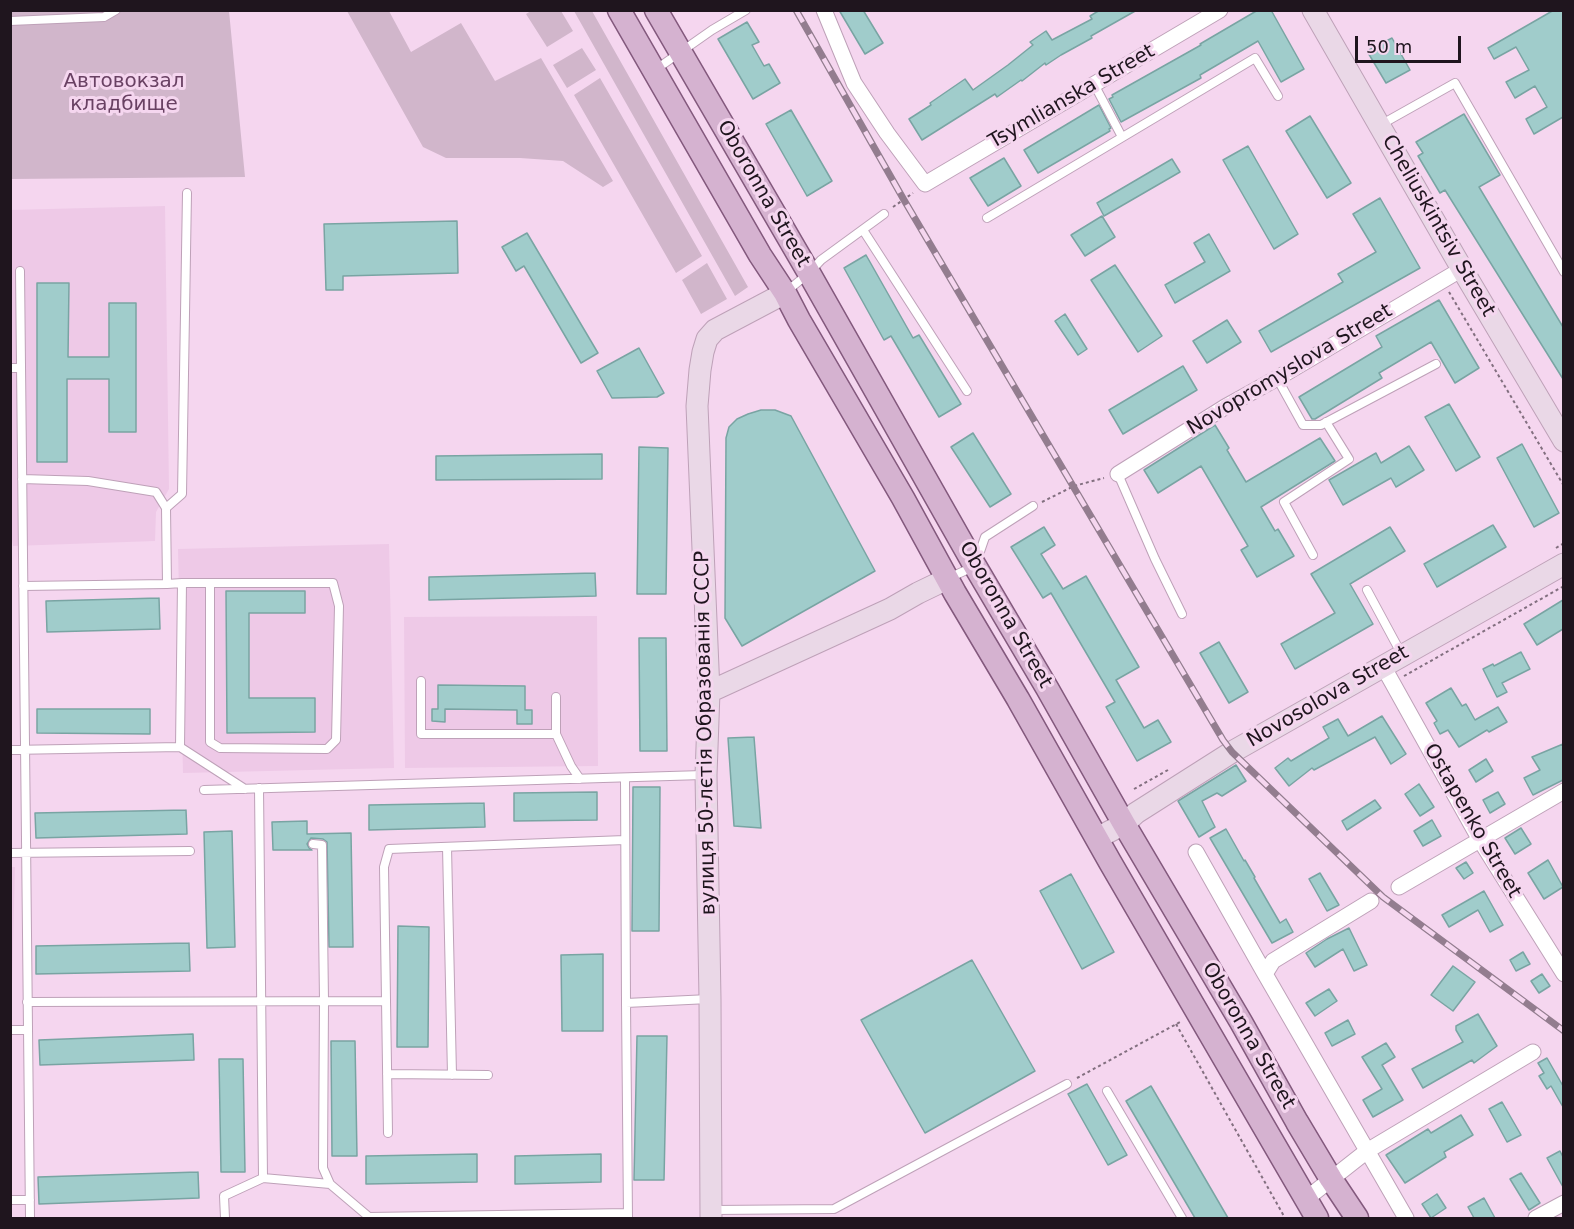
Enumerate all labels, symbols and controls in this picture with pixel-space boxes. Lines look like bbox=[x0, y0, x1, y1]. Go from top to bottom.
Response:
scale bar bbox=[1358, 24, 1464, 62]
text: 50 m bbox=[1366, 36, 1412, 57]
street label: Tsymlianska Street bbox=[985, 40, 1159, 154]
park label: Автовокзал кладбище bbox=[63, 70, 185, 117]
street label: Oboronna Street bbox=[711, 116, 815, 272]
street label: Cheliuskintsiv Street bbox=[1376, 131, 1500, 321]
street label: Novopromyslova Street bbox=[1183, 299, 1397, 441]
street label: Oboronna Street bbox=[953, 537, 1057, 693]
street label: вулиця 50-лєтія Образованія СССР bbox=[691, 551, 721, 915]
street label: Novosolova Street bbox=[1243, 641, 1413, 753]
street label: Ostapenko Street bbox=[1418, 740, 1526, 902]
street label: Oboronna Street bbox=[1196, 958, 1300, 1114]

